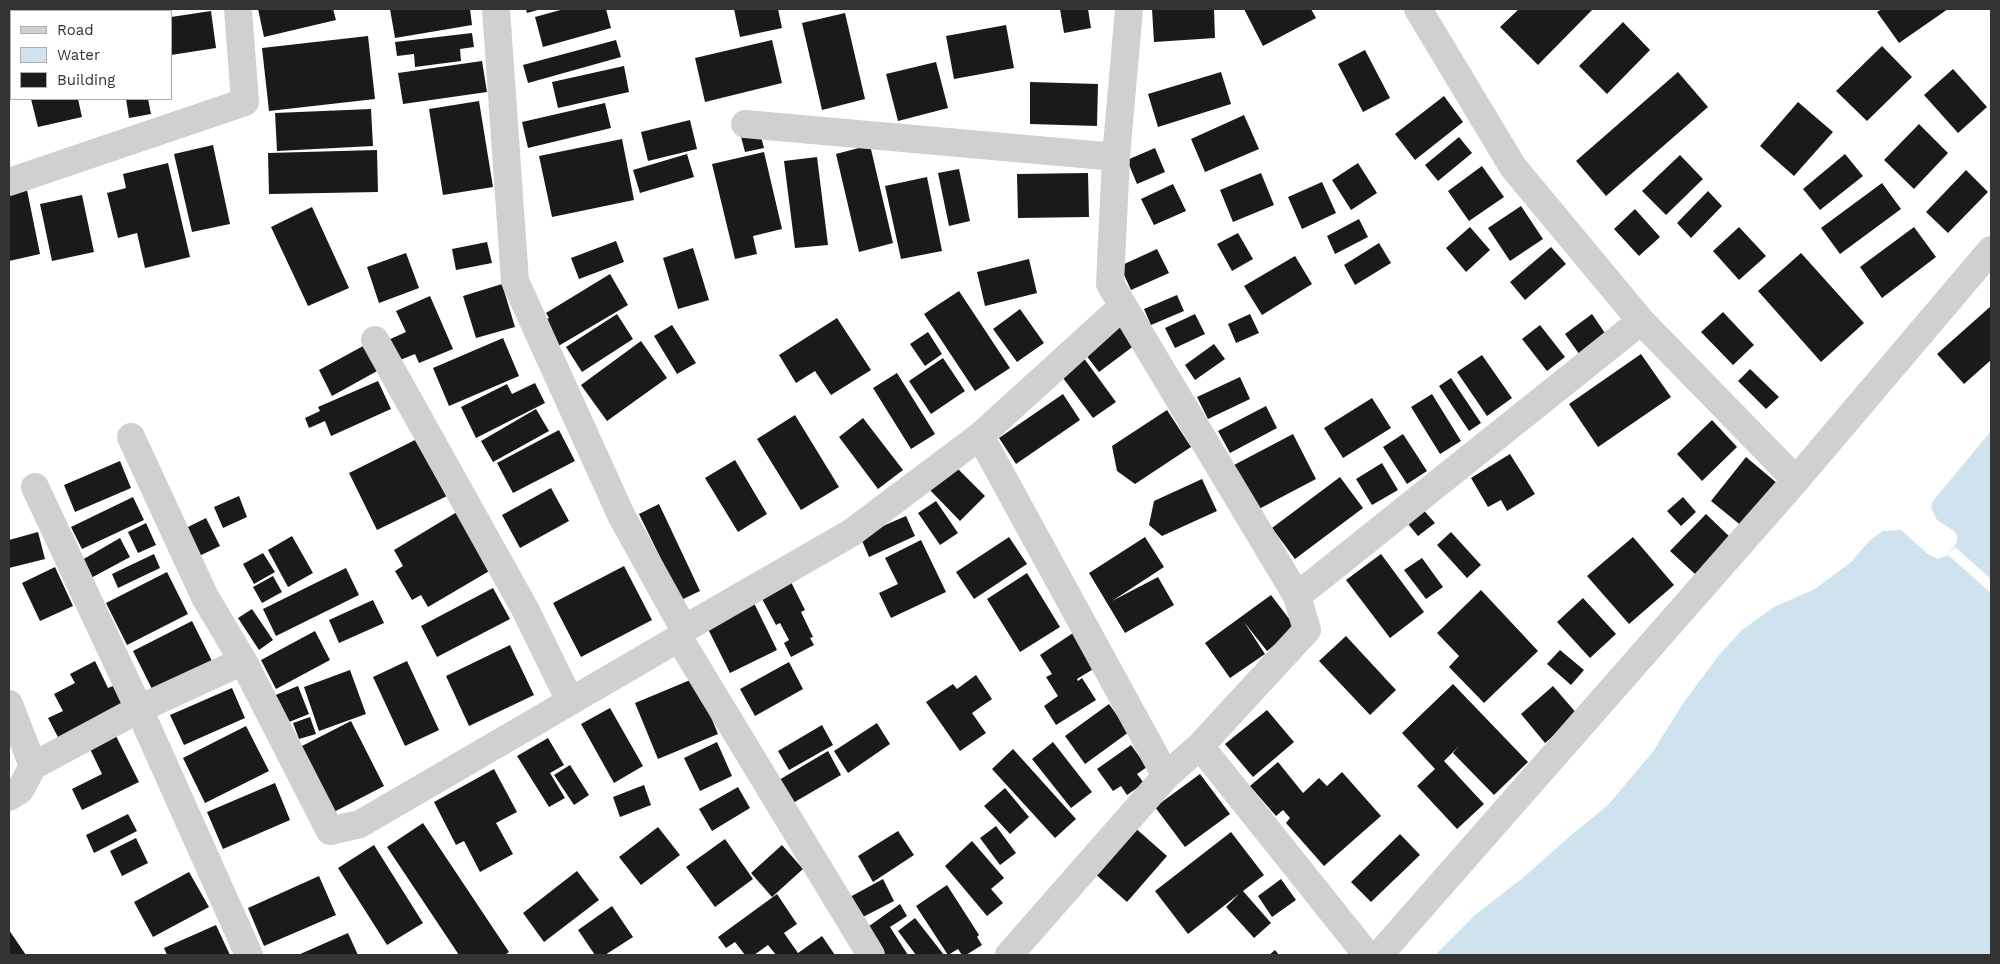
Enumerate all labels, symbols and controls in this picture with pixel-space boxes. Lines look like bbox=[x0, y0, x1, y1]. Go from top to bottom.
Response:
legend bbox=[10, 10, 172, 100]
text: Road bbox=[57, 21, 94, 39]
text: Water bbox=[57, 46, 100, 64]
text: Building bbox=[57, 71, 115, 89]

